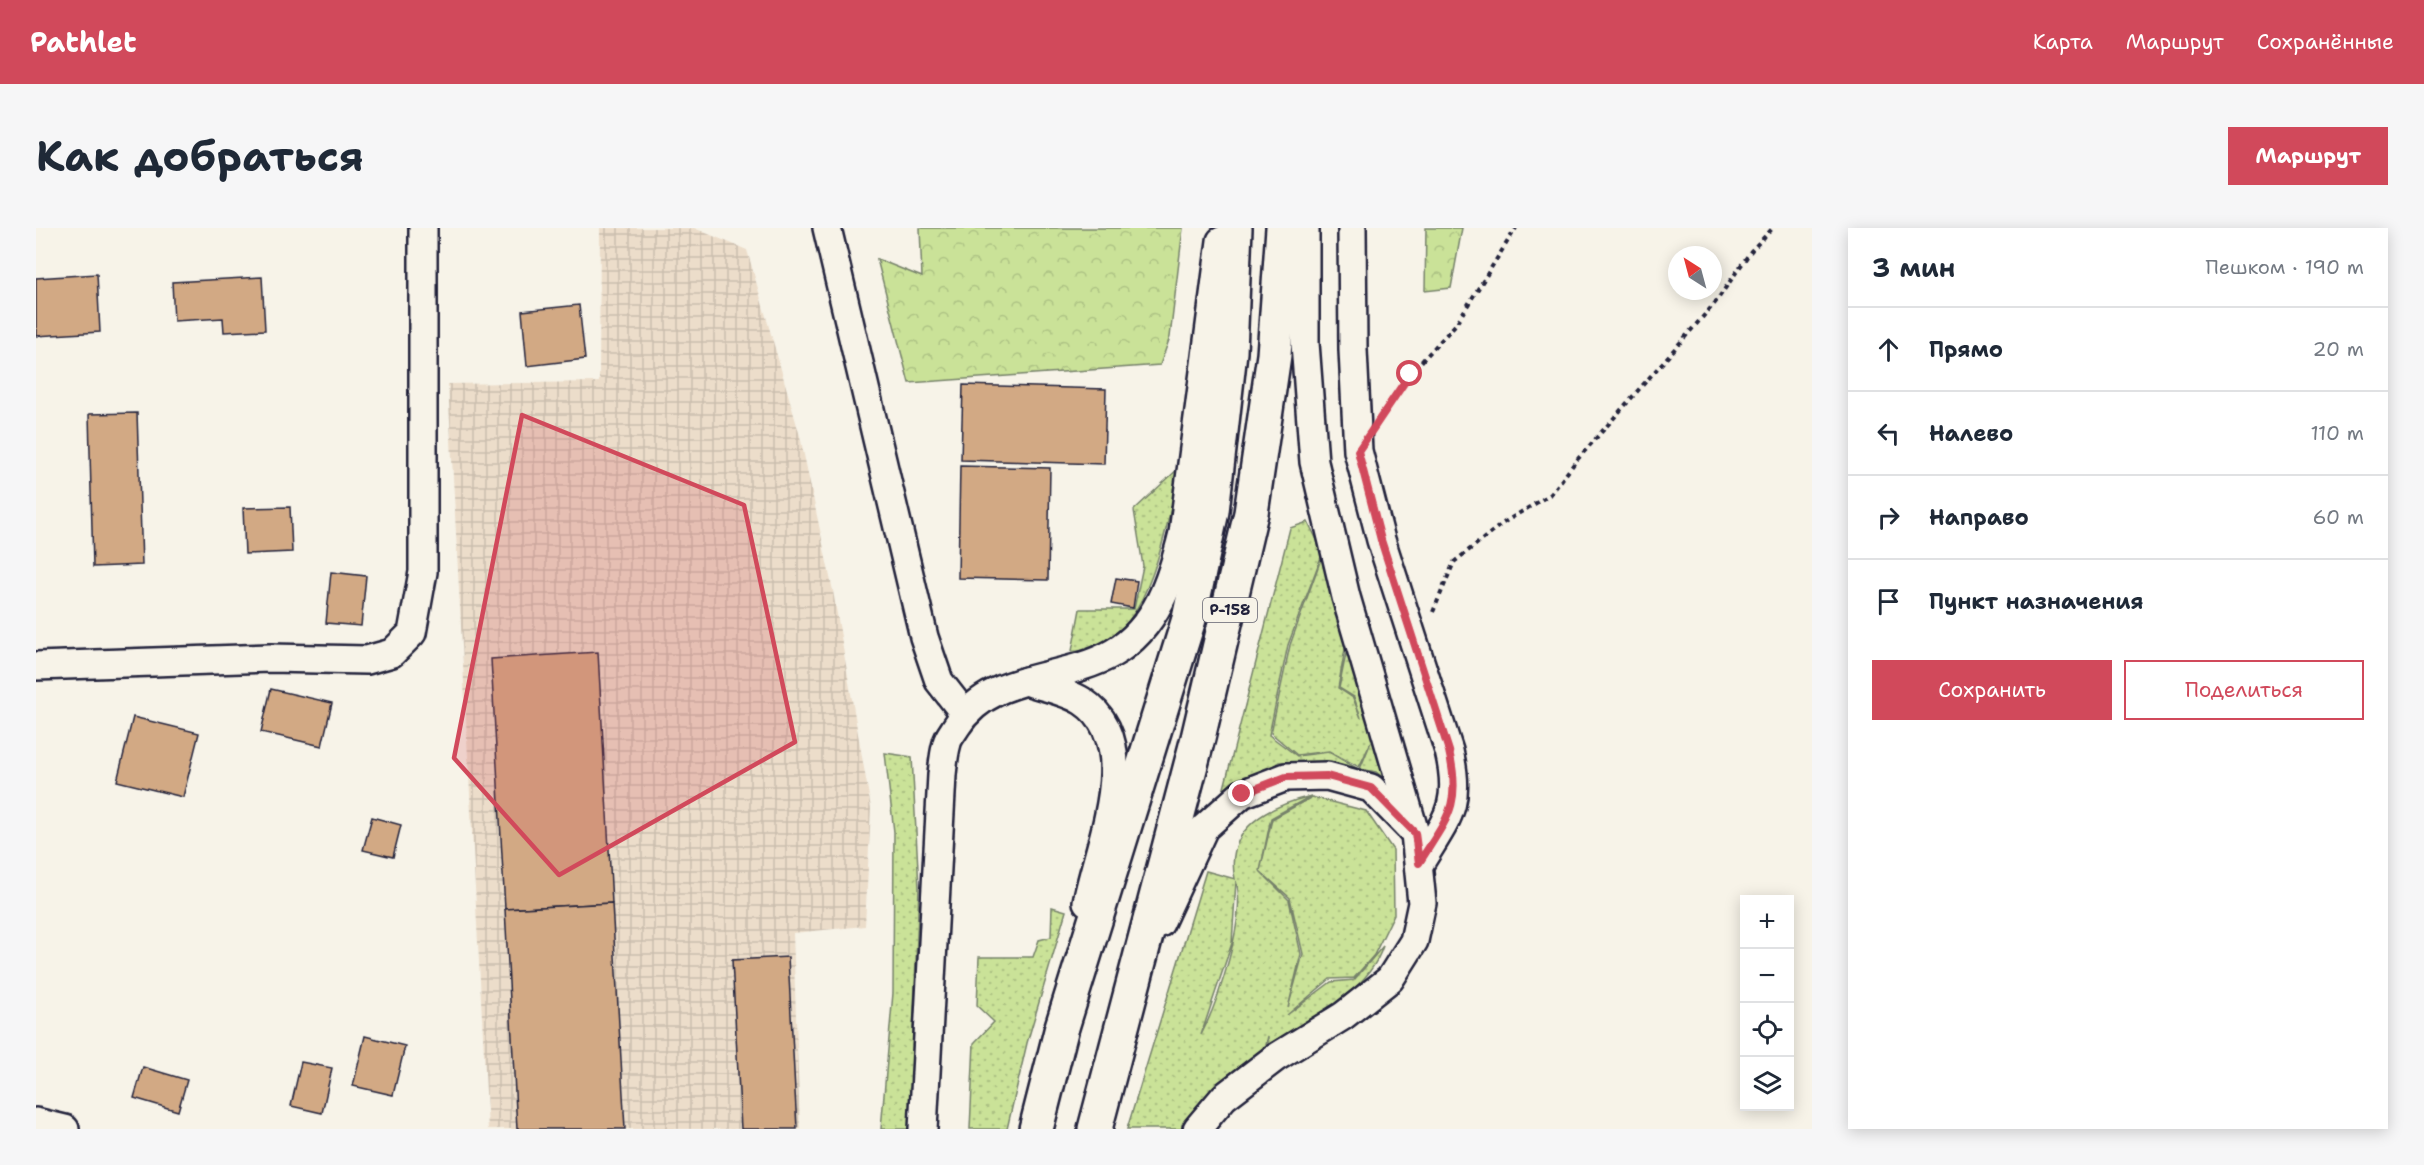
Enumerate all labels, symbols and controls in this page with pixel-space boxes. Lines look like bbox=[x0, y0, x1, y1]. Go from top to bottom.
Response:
text: Pathlet bbox=[30, 23, 137, 61]
text: Карта bbox=[2033, 28, 2093, 56]
text: Маршрут bbox=[2126, 28, 2224, 56]
text: Сохранённые bbox=[2257, 28, 2394, 56]
button: Маршрут bbox=[2228, 127, 2388, 185]
text: Как добраться bbox=[36, 128, 364, 184]
north arrow bbox=[1668, 246, 1722, 300]
text: 3 мин bbox=[1872, 250, 1955, 285]
text: Пешком · 190 m bbox=[2206, 254, 2364, 280]
icon: ahead bbox=[1872, 333, 1905, 366]
text: Прямо bbox=[1929, 335, 2003, 364]
text: 20 m bbox=[2313, 336, 2364, 362]
route start bbox=[1396, 360, 1422, 386]
icon: left bbox=[1872, 417, 1905, 450]
text: Налево bbox=[1929, 419, 2013, 448]
text: 110 m bbox=[2310, 420, 2364, 446]
icon: right bbox=[1872, 501, 1905, 534]
text: Направо bbox=[1929, 503, 2029, 532]
text: 60 m bbox=[2312, 504, 2364, 530]
icon: arrive bbox=[1872, 585, 1905, 618]
text: Пункт назначения bbox=[1929, 587, 2143, 616]
road number: Р-158 bbox=[1203, 598, 1257, 622]
button: Сохранить bbox=[1872, 660, 2112, 720]
button: Поделиться bbox=[2124, 660, 2364, 720]
route end bbox=[1228, 780, 1254, 806]
map controls bbox=[1740, 895, 1794, 1111]
button: + bbox=[1740, 895, 1794, 949]
button: − bbox=[1740, 949, 1794, 1003]
button: locate bbox=[1740, 1003, 1794, 1057]
button: layers bbox=[1740, 1057, 1794, 1111]

